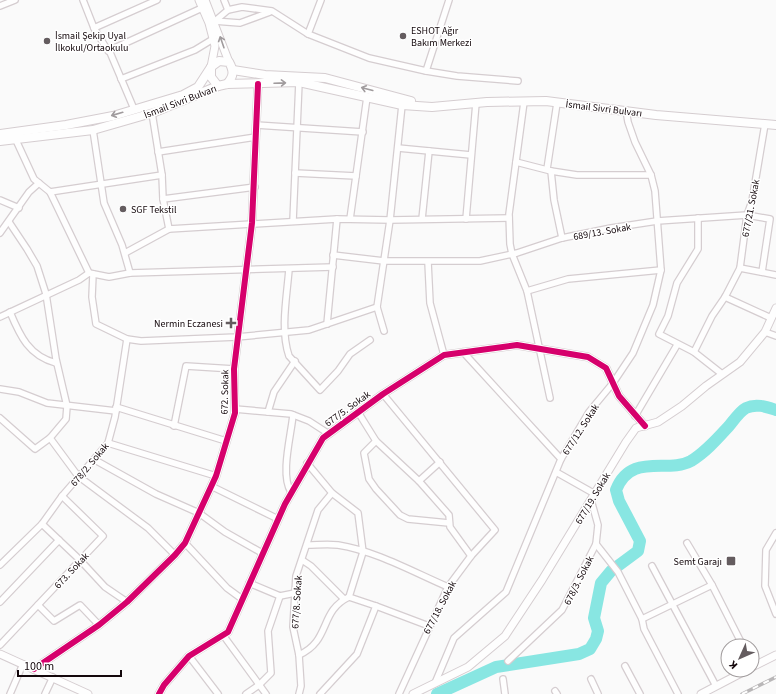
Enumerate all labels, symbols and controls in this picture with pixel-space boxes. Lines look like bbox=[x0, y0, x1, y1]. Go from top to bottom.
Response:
place label: ESHOT Ağır Bakım Merkezi bbox=[411, 24, 472, 50]
place label: İsmail Şekip Uyal İlkokul/Ortaokulu bbox=[55, 29, 129, 55]
marker: ESHOT Ağır Bakım Merkezi bbox=[398, 31, 408, 41]
one-way arrow bbox=[218, 35, 225, 48]
marker: İsmail Şekip Uyal İlkokul/Ortaokulu bbox=[42, 36, 52, 46]
one-way arrow bbox=[273, 79, 286, 86]
street label: İsmail Sivri Bulvarı bbox=[142, 82, 219, 122]
one-way arrow bbox=[361, 85, 374, 92]
street label: İsmail Sivri Bulvarı bbox=[565, 97, 643, 121]
one-way arrow bbox=[111, 111, 124, 119]
street label: 677/21. Sokak bbox=[739, 178, 763, 238]
place label: SGF Tekstil bbox=[131, 203, 177, 217]
marker: SGF Tekstil bbox=[118, 204, 128, 214]
street label: 689/13. Sokak bbox=[572, 220, 632, 244]
place label: Nermin Eczanesi bbox=[154, 317, 223, 331]
marker: Nermin Eczanesi bbox=[226, 318, 236, 328]
street label: 672. Sokak bbox=[218, 369, 232, 415]
street label: 677/5. Sokak bbox=[322, 387, 373, 430]
street label: 677/12. Sokak bbox=[559, 401, 603, 458]
street label: 678/2. Sokak bbox=[67, 440, 112, 490]
street label: 677/19. Sokak bbox=[572, 470, 614, 527]
street label: 673. Sokak bbox=[51, 549, 92, 592]
street label: 678/3. Sokak bbox=[561, 553, 597, 607]
place label: Semt Garajı bbox=[674, 555, 722, 569]
marker: Semt Garajı bbox=[725, 555, 737, 567]
street label: 677/8. Sokak bbox=[288, 575, 306, 629]
street label: 677/18. Sokak bbox=[420, 578, 460, 637]
north arrow bbox=[720, 638, 760, 678]
scale bar bbox=[18, 652, 121, 678]
text: K bbox=[725, 657, 741, 672]
text: 100 m bbox=[24, 658, 54, 675]

